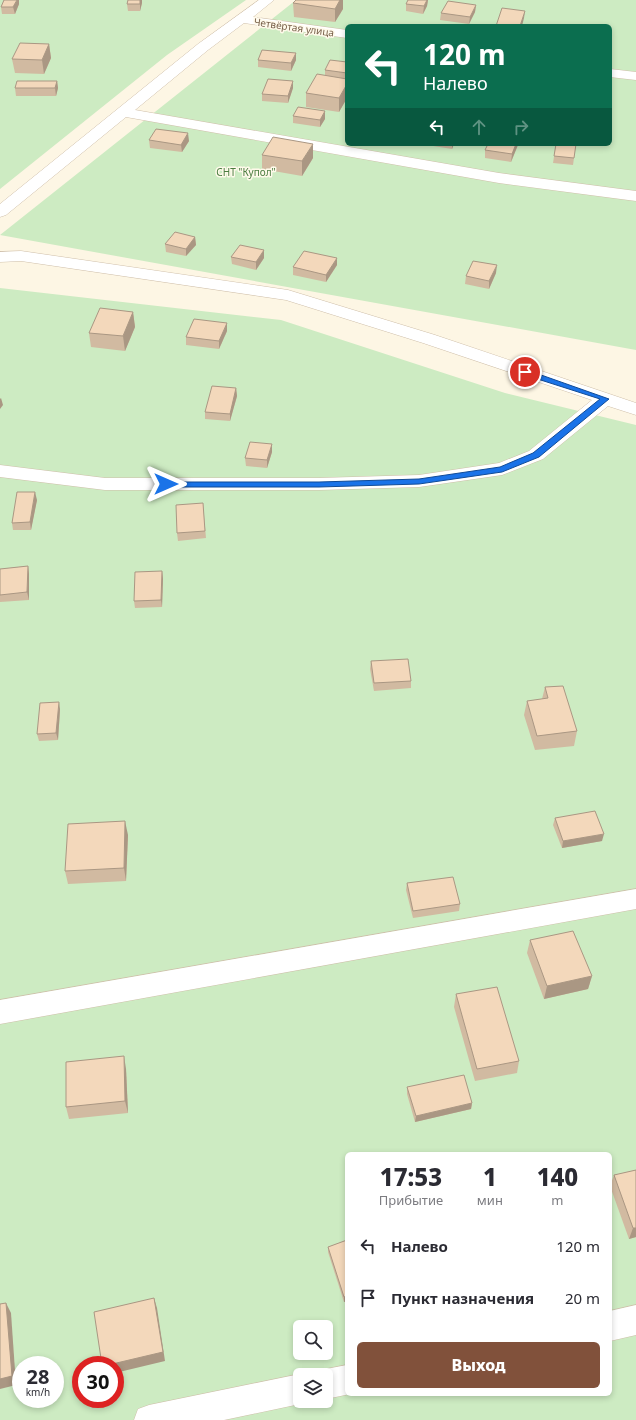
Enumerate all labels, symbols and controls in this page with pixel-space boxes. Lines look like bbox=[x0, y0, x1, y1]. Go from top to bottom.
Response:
street label: Четвёртая улица bbox=[253, 14, 335, 40]
text: 120 m bbox=[423, 35, 506, 73]
icon: left bbox=[357, 40, 409, 92]
text: Налево bbox=[423, 71, 488, 95]
icon: left bbox=[426, 116, 448, 138]
icon: ahead bbox=[468, 116, 490, 138]
icon: right bbox=[510, 116, 532, 138]
park label: СНТ "Купол" bbox=[216, 165, 276, 179]
pin bbox=[508, 355, 542, 389]
icon: arrive bbox=[514, 361, 536, 383]
position arrow bbox=[145, 463, 187, 505]
text: 17:53 bbox=[380, 1160, 442, 1193]
text: 1 bbox=[483, 1160, 497, 1193]
text: 140 bbox=[537, 1160, 578, 1193]
text: Прибытие bbox=[379, 1191, 443, 1209]
text: мин bbox=[477, 1191, 503, 1209]
text: m bbox=[551, 1191, 564, 1209]
icon: left bbox=[357, 1235, 379, 1257]
text: Налево bbox=[391, 1236, 448, 1256]
text: 120 m bbox=[556, 1236, 600, 1256]
icon: arrive bbox=[357, 1287, 379, 1309]
text: Пункт назначения bbox=[391, 1288, 534, 1308]
text: 20 m bbox=[565, 1288, 600, 1308]
map controls bbox=[293, 1320, 333, 1408]
button: search bbox=[293, 1320, 333, 1360]
button: Выход bbox=[357, 1342, 600, 1388]
speed limit sign: 30 bbox=[72, 1356, 124, 1408]
text: 28 bbox=[27, 1363, 49, 1390]
button: layers bbox=[293, 1368, 333, 1408]
text: km/h bbox=[26, 1385, 50, 1399]

